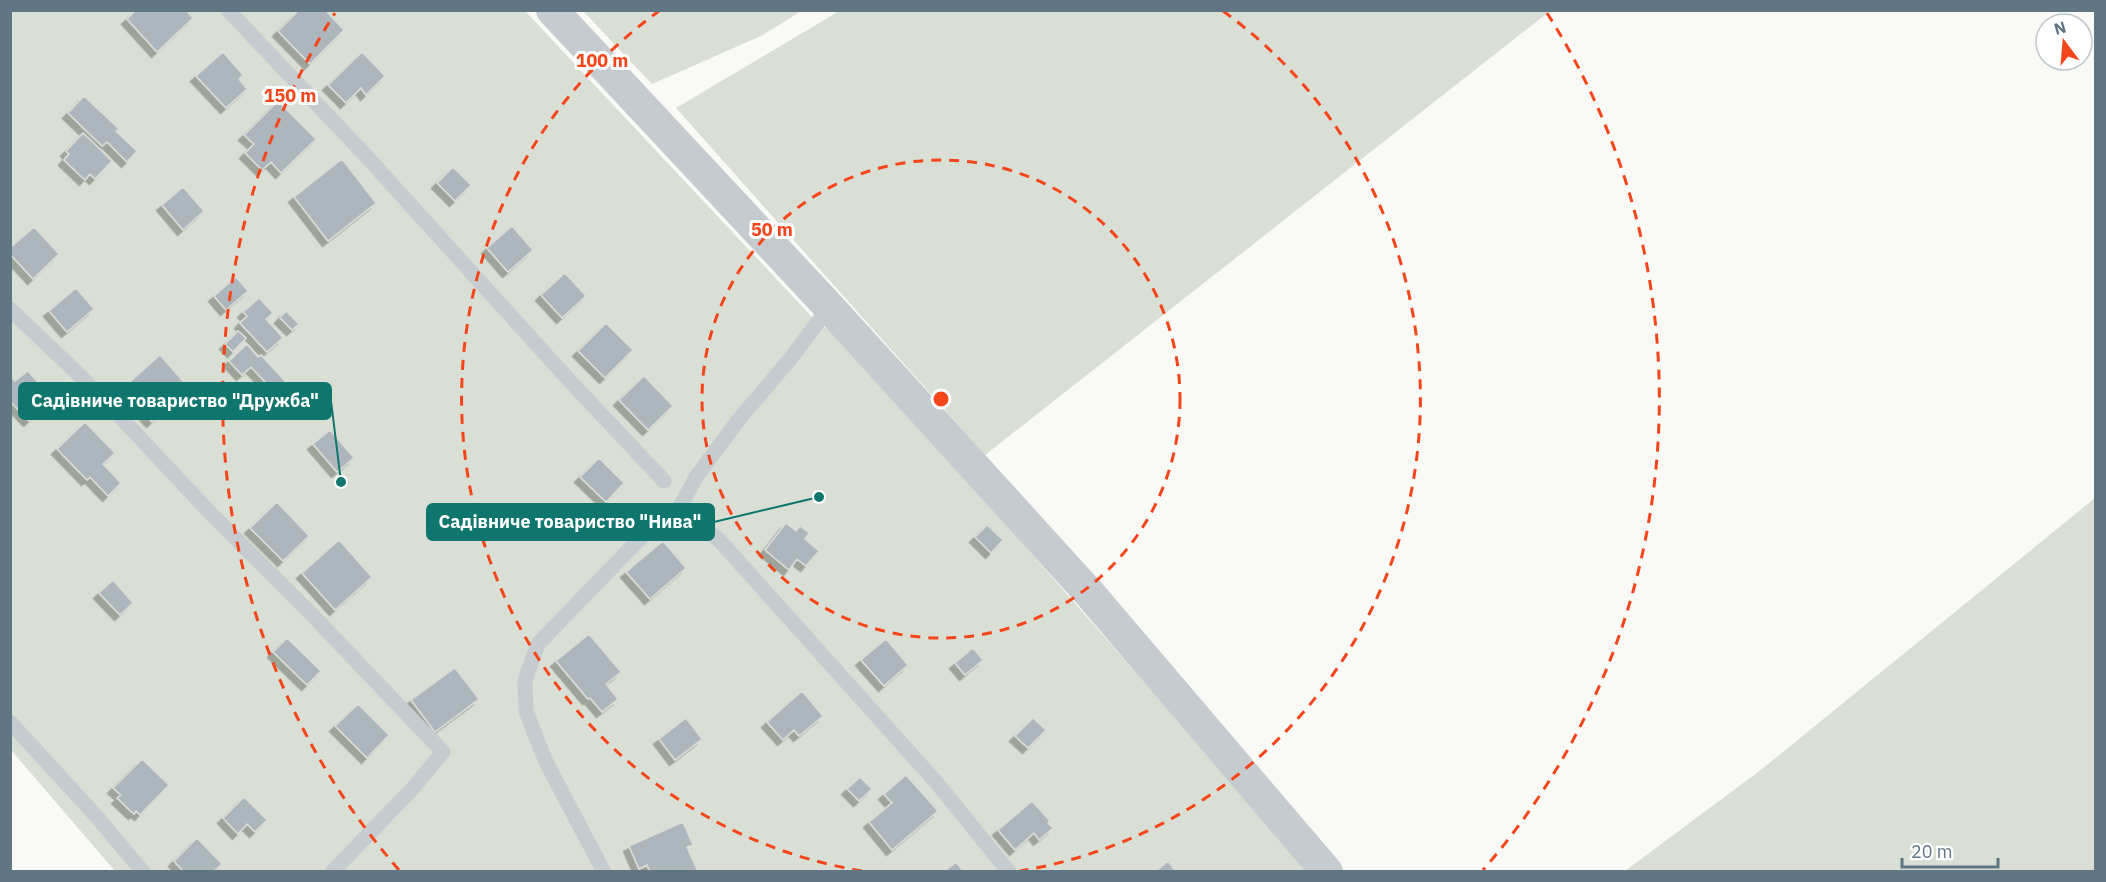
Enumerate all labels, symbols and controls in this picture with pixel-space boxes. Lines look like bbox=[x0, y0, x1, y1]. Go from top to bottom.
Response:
north arrow bbox=[2034, 12, 2094, 72]
text: N bbox=[2052, 16, 2068, 39]
text: 100 m bbox=[576, 49, 628, 72]
text: 150 m bbox=[264, 84, 316, 107]
text: 50 m bbox=[751, 218, 793, 241]
callout: Садівниче товариство "Дружба" bbox=[19, 383, 331, 419]
text: Садівниче товариство "Дружба" bbox=[31, 389, 319, 412]
centre of rings bbox=[931, 389, 951, 409]
callout: Садівниче товариство "Нива" bbox=[427, 504, 714, 540]
text: Садівниче товариство "Нива" bbox=[439, 510, 701, 533]
scale bar bbox=[1902, 831, 1998, 869]
text: 20 m bbox=[1911, 840, 1953, 863]

